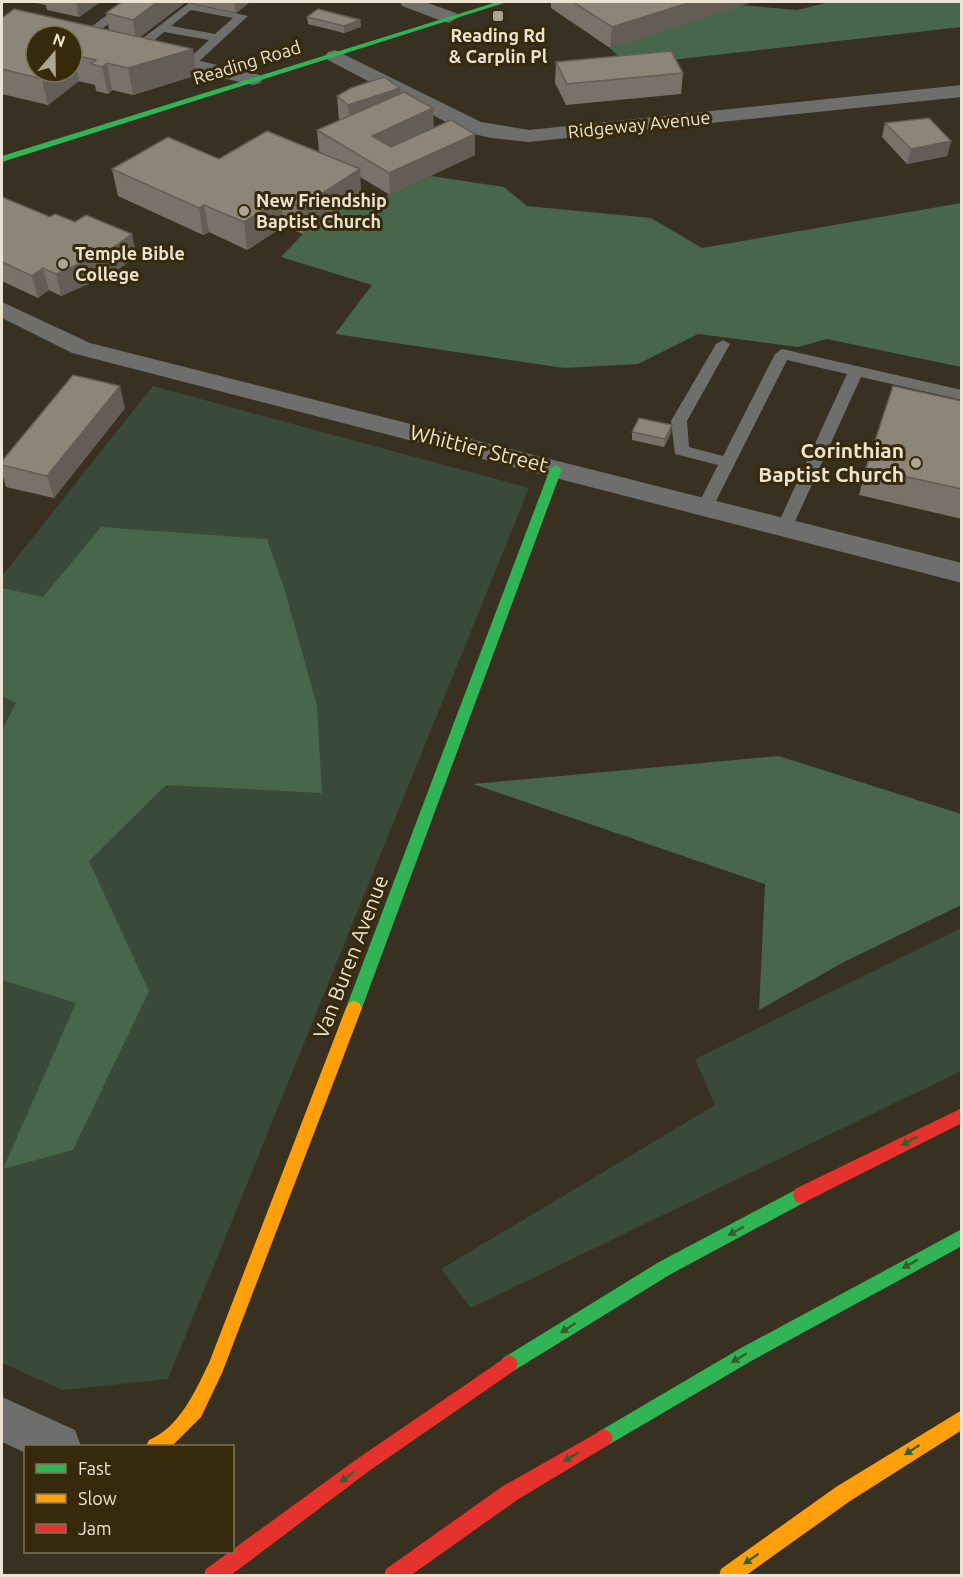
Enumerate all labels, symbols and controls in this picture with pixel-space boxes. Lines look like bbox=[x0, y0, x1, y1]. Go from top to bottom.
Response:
marker: Reading Rd & Carplin Pl bbox=[491, 9, 505, 23]
north arrow bbox=[24, 24, 84, 84]
place label: Reading Rd & Carplin Pl bbox=[449, 25, 548, 66]
text: N bbox=[50, 29, 68, 50]
street label: Reading Road bbox=[190, 36, 303, 88]
street label: Ridgeway Avenue bbox=[567, 107, 711, 141]
place label: New Friendship Baptist Church bbox=[256, 190, 387, 231]
marker: New Friendship Baptist Church bbox=[237, 204, 251, 218]
place label: Temple Bible College bbox=[75, 243, 185, 284]
marker: Temple Bible College bbox=[56, 257, 70, 271]
street label: Whittier Street bbox=[408, 419, 551, 477]
place label: Corinthian Baptist Church bbox=[758, 438, 904, 486]
marker: Corinthian Baptist Church bbox=[909, 456, 923, 470]
street label: Van Buren Avenue bbox=[308, 872, 392, 1042]
one-way arrow bbox=[901, 1136, 918, 1146]
one-way arrow bbox=[727, 1226, 744, 1236]
one-way arrow bbox=[901, 1259, 918, 1269]
one-way arrow bbox=[559, 1323, 576, 1334]
one-way arrow bbox=[731, 1353, 747, 1364]
one-way arrow bbox=[904, 1444, 920, 1455]
legend bbox=[24, 1445, 234, 1553]
one-way arrow bbox=[562, 1452, 579, 1462]
text: Fast bbox=[78, 1458, 111, 1478]
one-way arrow bbox=[340, 1471, 356, 1483]
text: Slow bbox=[78, 1488, 117, 1508]
text: Jam bbox=[78, 1518, 112, 1538]
one-way arrow bbox=[743, 1553, 759, 1565]

